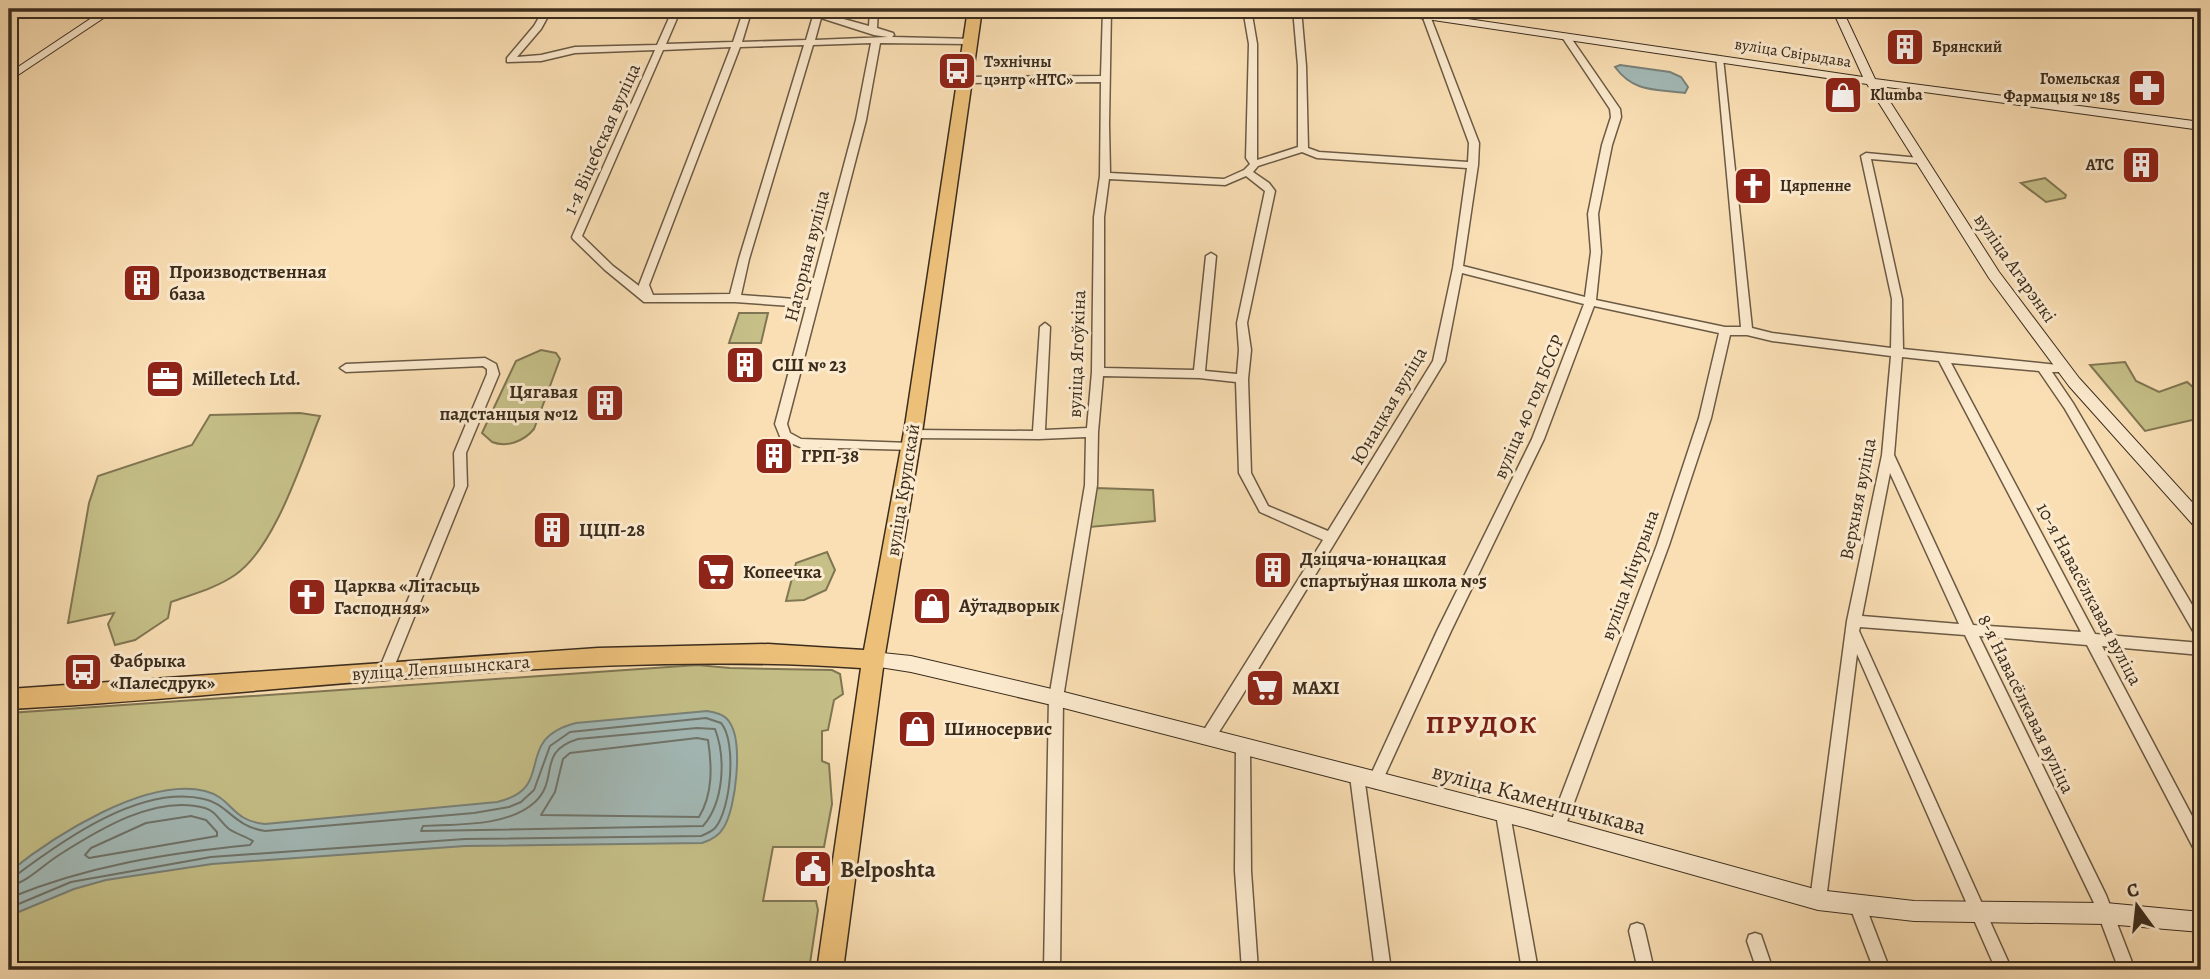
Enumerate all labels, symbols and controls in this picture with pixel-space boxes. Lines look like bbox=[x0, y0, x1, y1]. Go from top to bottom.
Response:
building icon: Брянский bbox=[1884, 26, 1926, 68]
street label: вуліца Свірыдава bbox=[1733, 33, 1854, 73]
place label: Брянский bbox=[1932, 36, 2002, 58]
bus stop icon: Тэхнічны цэнтр «НТС» bbox=[936, 50, 978, 92]
place label: Тэхнічны цэнтр «НТС» bbox=[984, 51, 1074, 91]
street label: 1-я Віцебская вуліца bbox=[557, 59, 647, 219]
pharmacy icon: Гомельская Фармацыя № 185 bbox=[2126, 67, 2168, 109]
place label: Гомельская Фармацыя № 185 bbox=[2004, 68, 2120, 108]
shop icon: Klumba bbox=[1822, 74, 1864, 116]
place label: Klumba bbox=[1870, 84, 1923, 106]
building icon: АТС bbox=[2120, 144, 2162, 186]
place label: АТС bbox=[2085, 154, 2114, 176]
church icon: Цярпенне bbox=[1732, 165, 1774, 207]
place label: Цярпенне bbox=[1780, 175, 1851, 197]
street label: Нагорная вуліца bbox=[778, 187, 836, 325]
street label: вуліца Агарэнкі bbox=[1968, 208, 2062, 328]
place label: Производственная база bbox=[169, 259, 327, 307]
building icon: Производственная база bbox=[121, 262, 163, 304]
street label: вуліца Ягоўкіна bbox=[1062, 289, 1092, 418]
street label: вуліца 40 год БССР bbox=[1487, 331, 1571, 483]
street label: Юнацкая вуліца bbox=[1345, 342, 1433, 470]
building icon: СШ № 23 bbox=[724, 344, 766, 386]
place label: СШ № 23 bbox=[772, 352, 847, 378]
office icon: Milletech Ltd. bbox=[144, 358, 186, 400]
place label: Milletech Ltd. bbox=[192, 366, 301, 392]
place label: Цягавая падстанцыя №12 bbox=[439, 379, 578, 427]
building icon: Цягавая падстанцыя №12 bbox=[584, 382, 626, 424]
street label: вуліца Крупскай bbox=[880, 422, 926, 558]
building icon: ГРП-38 bbox=[753, 435, 795, 477]
street label: Верхняя вуліца bbox=[1833, 436, 1883, 562]
place label: ГРП-38 bbox=[801, 443, 859, 469]
street label: 10-я Навасёлкавая вуліца bbox=[2030, 498, 2148, 690]
street label: вуліца Мічурына bbox=[1594, 506, 1666, 644]
building icon: ЦЦП-28 bbox=[531, 509, 573, 551]
place label: ЦЦП-28 bbox=[579, 517, 645, 543]
place label: Дзіцяча-юнацкая спартыўная школа №5 bbox=[1300, 546, 1487, 594]
building icon: Дзіцяча-юнацкая спартыўная школа №5 bbox=[1252, 549, 1294, 591]
supermarket icon: Копеечка bbox=[695, 551, 737, 593]
place label: Копеечка bbox=[743, 559, 823, 585]
place label: Царква «Літасьць Гасподняя» bbox=[334, 573, 480, 621]
church icon: Царква «Літасьць Гасподняя» bbox=[286, 576, 328, 618]
shop icon: Аўтадворык bbox=[911, 585, 953, 627]
place label: Аўтадворык bbox=[958, 593, 1060, 619]
street label: 8-я Навасёлкавая вуліца bbox=[1971, 610, 2081, 798]
place label: Фабрыка «Палесдрук» bbox=[110, 648, 216, 696]
street label: вуліца Лепяшынскага bbox=[351, 649, 531, 687]
bus stop icon: Фабрыка «Палесдрук» bbox=[62, 651, 104, 693]
supermarket icon: MAXI bbox=[1244, 667, 1286, 709]
place label: MAXI bbox=[1292, 675, 1340, 701]
district label: ПРУДОК bbox=[1426, 707, 1538, 742]
shop icon: Шиносервис bbox=[896, 708, 938, 750]
place label: Шиносервис bbox=[944, 716, 1052, 742]
street label: вуліца Каменшчыкава bbox=[1429, 756, 1650, 843]
public building icon: Belposhta bbox=[792, 848, 834, 890]
place label: Belposhta bbox=[840, 854, 936, 885]
north arrow bbox=[2102, 870, 2172, 940]
text: С bbox=[2124, 876, 2142, 905]

